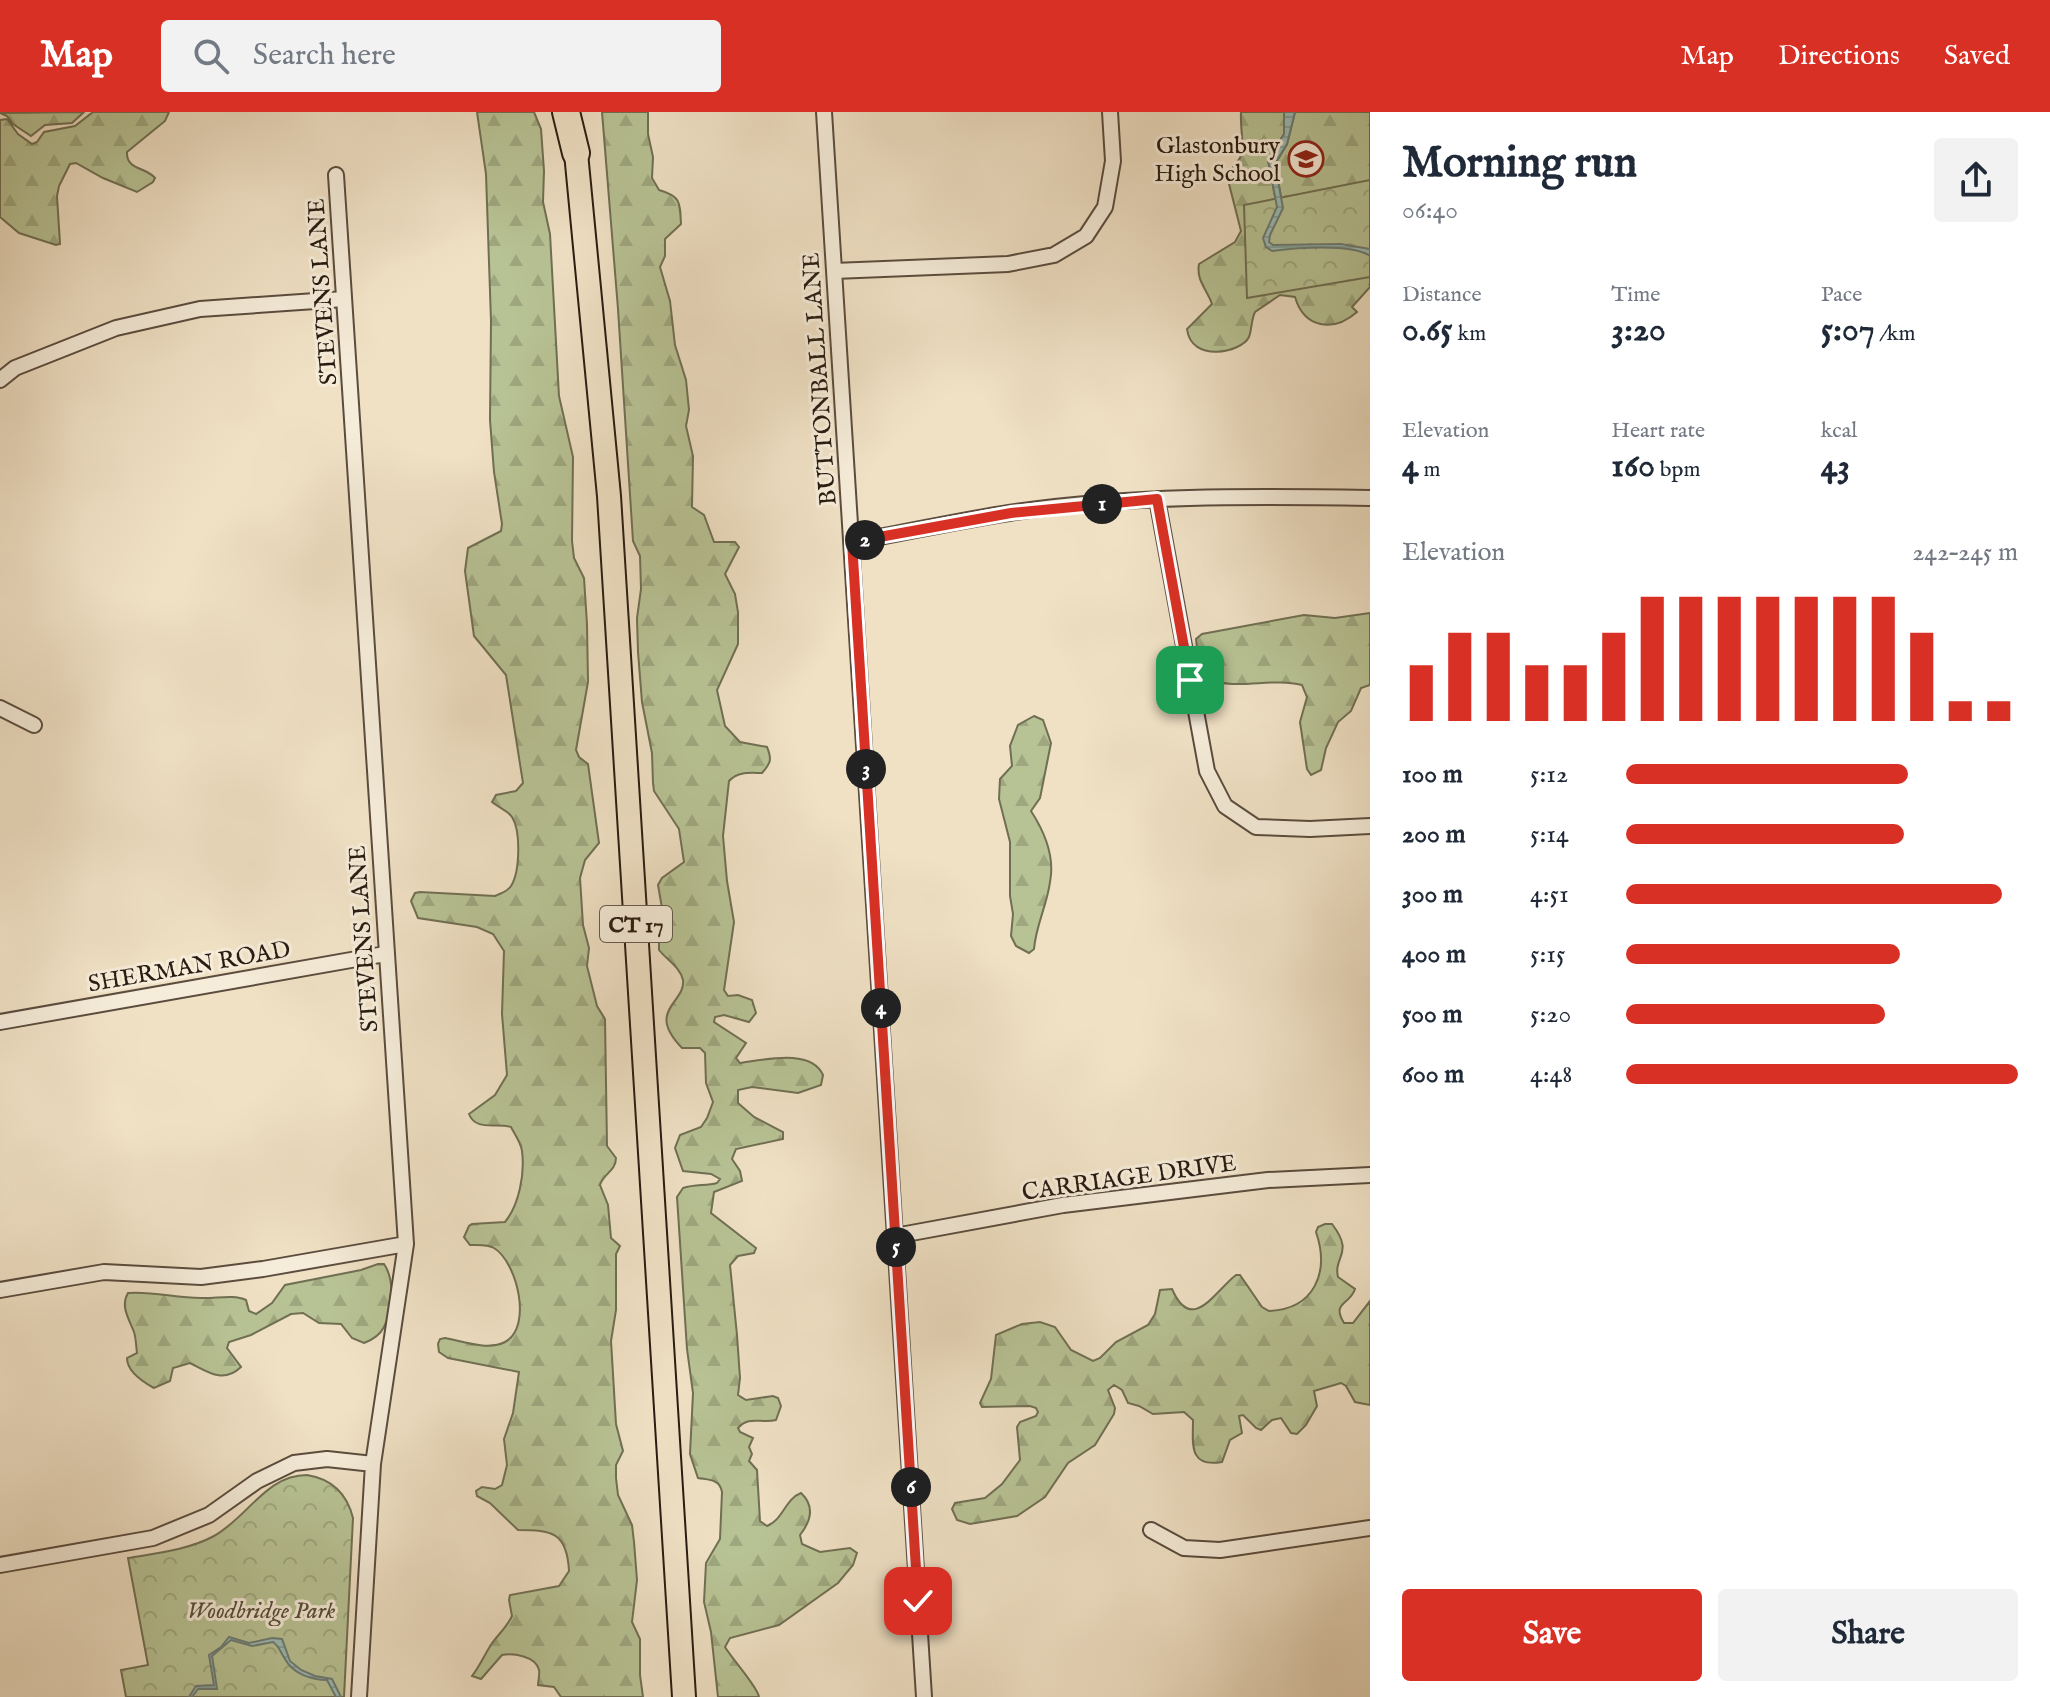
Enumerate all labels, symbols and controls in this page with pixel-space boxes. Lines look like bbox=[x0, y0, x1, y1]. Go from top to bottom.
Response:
search box bbox=[161, 20, 721, 92]
text: Map bbox=[40, 32, 113, 80]
icon: search bbox=[189, 34, 233, 78]
text: Search here bbox=[253, 37, 396, 75]
text: Map bbox=[1680, 39, 1734, 74]
text: Directions bbox=[1778, 39, 1900, 74]
text: Saved bbox=[1944, 39, 2010, 74]
place label: Glastonbury High School bbox=[1154, 131, 1280, 190]
text: Morning run bbox=[1402, 136, 1637, 192]
button: share bbox=[1934, 138, 2018, 222]
school or university icon: Glastonbury High School bbox=[1287, 140, 1325, 178]
text: 06:40 bbox=[1402, 194, 1458, 227]
street label: STEVENS LANE bbox=[302, 197, 345, 386]
street label: BUTTONBALL LANE bbox=[796, 251, 845, 507]
text: Distance bbox=[1402, 281, 1482, 309]
text: Time bbox=[1611, 281, 1660, 309]
text: Pace bbox=[1821, 281, 1862, 309]
text: 0.65 bbox=[1402, 309, 1453, 352]
text: 3:20 bbox=[1611, 309, 1666, 352]
text: 5:07 bbox=[1821, 309, 1875, 352]
text: km bbox=[1453, 320, 1486, 348]
text: /km bbox=[1875, 320, 1916, 348]
text: Elevation bbox=[1402, 417, 1489, 445]
text: Heart rate bbox=[1611, 417, 1705, 445]
text: kcal bbox=[1821, 417, 1857, 445]
text: 4 bbox=[1402, 445, 1419, 488]
text: 160 bbox=[1611, 445, 1655, 488]
text: 43 bbox=[1821, 445, 1850, 488]
text: m bbox=[1419, 456, 1440, 484]
text: bpm bbox=[1655, 456, 1700, 484]
pin: 1 bbox=[1082, 484, 1122, 524]
text: 1 bbox=[1098, 490, 1106, 518]
pin: 2 bbox=[845, 520, 885, 560]
text: 2 bbox=[860, 526, 870, 554]
text: Elevation bbox=[1402, 536, 1505, 569]
text: 242–245 m bbox=[1912, 536, 2018, 569]
pin bbox=[1156, 646, 1224, 714]
icon: arrive bbox=[1168, 658, 1212, 702]
pin: 3 bbox=[846, 749, 886, 789]
text: 3 bbox=[862, 755, 870, 783]
text: 100 m bbox=[1402, 758, 1463, 791]
text: 5:12 bbox=[1530, 758, 1568, 791]
text: 200 m bbox=[1402, 818, 1466, 851]
text: 5:14 bbox=[1530, 818, 1569, 851]
street label: STEVENS LANE bbox=[343, 844, 386, 1033]
text: 300 m bbox=[1402, 878, 1463, 911]
text: 4:51 bbox=[1530, 878, 1569, 911]
road number: CT 17 bbox=[600, 906, 672, 942]
street label: SHERMAN ROAD bbox=[86, 934, 293, 1001]
text: 400 m bbox=[1402, 938, 1466, 971]
text: 5:15 bbox=[1530, 938, 1565, 971]
pin: 4 bbox=[861, 988, 901, 1028]
text: 4 bbox=[876, 994, 886, 1022]
text: 500 m bbox=[1402, 998, 1463, 1031]
text: 5:20 bbox=[1530, 998, 1571, 1031]
text: 600 m bbox=[1402, 1058, 1464, 1091]
text: 4:48 bbox=[1530, 1058, 1573, 1091]
street label: CARRIAGE DRIVE bbox=[1020, 1148, 1239, 1209]
pin: 5 bbox=[876, 1227, 916, 1267]
text: 5 bbox=[892, 1233, 900, 1261]
pin: 6 bbox=[891, 1467, 931, 1507]
text: 6 bbox=[906, 1473, 916, 1501]
pin bbox=[884, 1567, 952, 1635]
icon: check bbox=[896, 1579, 940, 1623]
button: Save bbox=[1402, 1589, 1702, 1681]
button: Share bbox=[1718, 1589, 2018, 1681]
park label: Woodbridge Park bbox=[187, 1596, 336, 1627]

